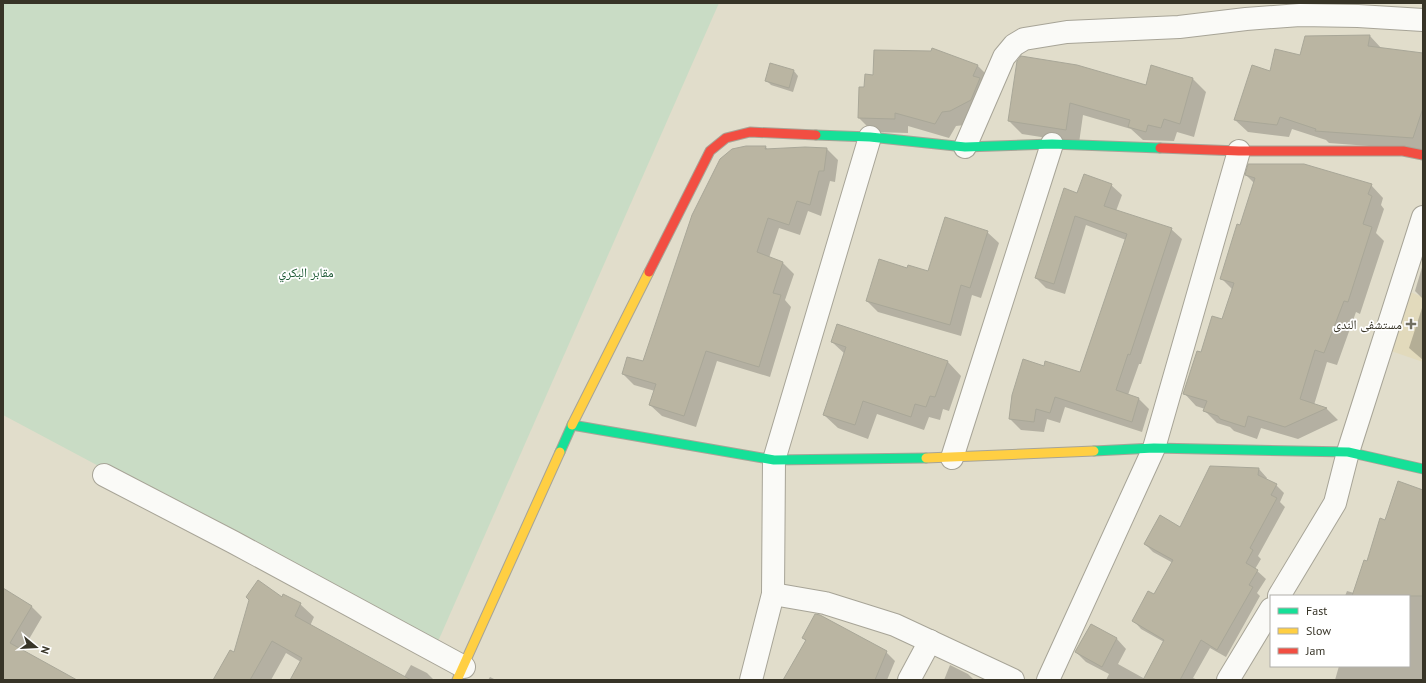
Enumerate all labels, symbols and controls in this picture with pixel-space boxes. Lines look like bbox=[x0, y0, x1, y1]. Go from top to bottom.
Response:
park label: مقابر البكري bbox=[278, 264, 334, 283]
place label: مستشفى الندى bbox=[1333, 316, 1402, 333]
marker: مستشفى الندى bbox=[1405, 318, 1417, 330]
legend bbox=[1270, 595, 1410, 667]
text: Fast bbox=[1306, 603, 1327, 618]
text: Slow bbox=[1306, 623, 1331, 638]
north arrow bbox=[16, 627, 56, 667]
text: Jam bbox=[1305, 643, 1325, 658]
text: N bbox=[38, 644, 53, 656]

